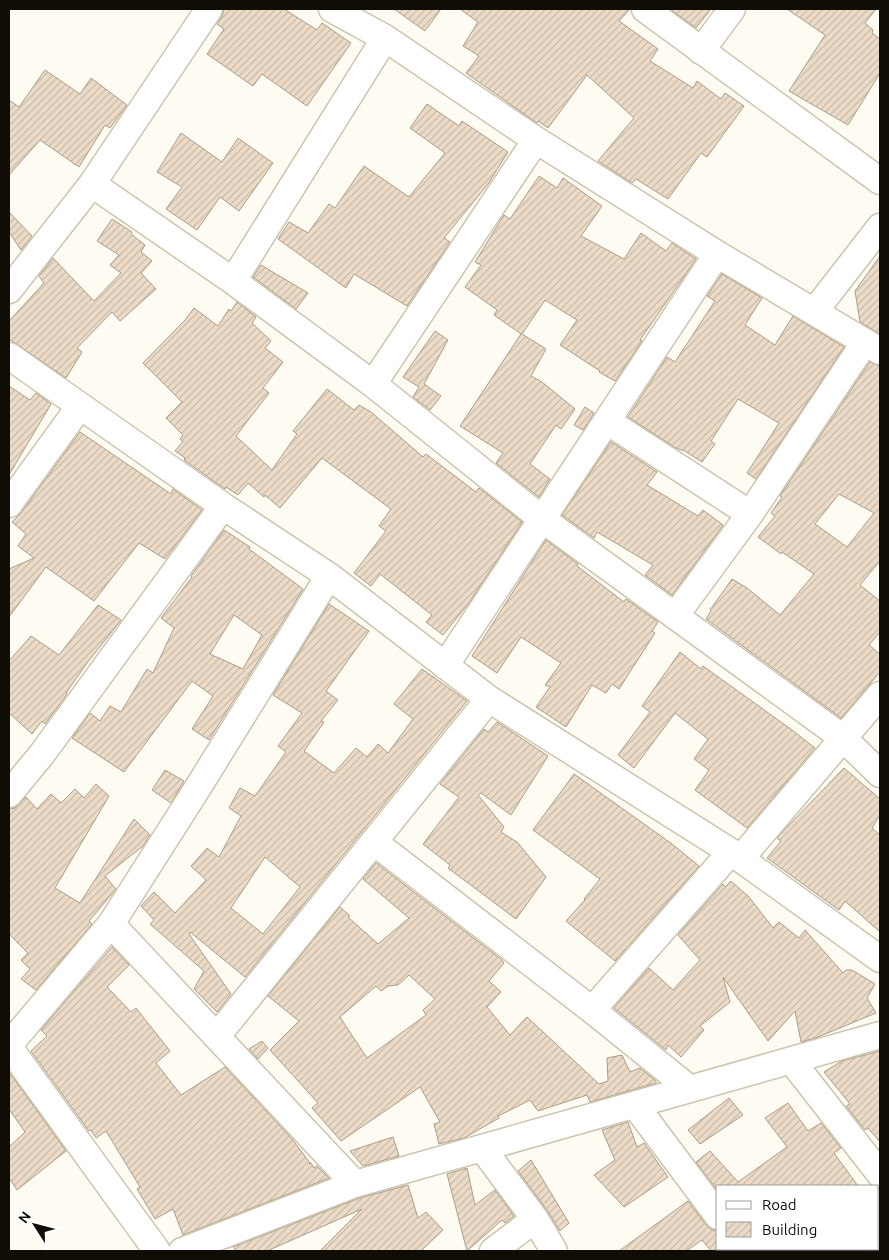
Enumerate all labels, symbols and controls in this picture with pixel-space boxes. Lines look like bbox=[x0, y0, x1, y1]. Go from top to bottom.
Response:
legend bbox=[716, 1185, 879, 1250]
text: Road bbox=[762, 1196, 797, 1213]
north arrow bbox=[10, 1200, 60, 1250]
text: N bbox=[15, 1208, 34, 1226]
text: Building bbox=[762, 1221, 817, 1238]

